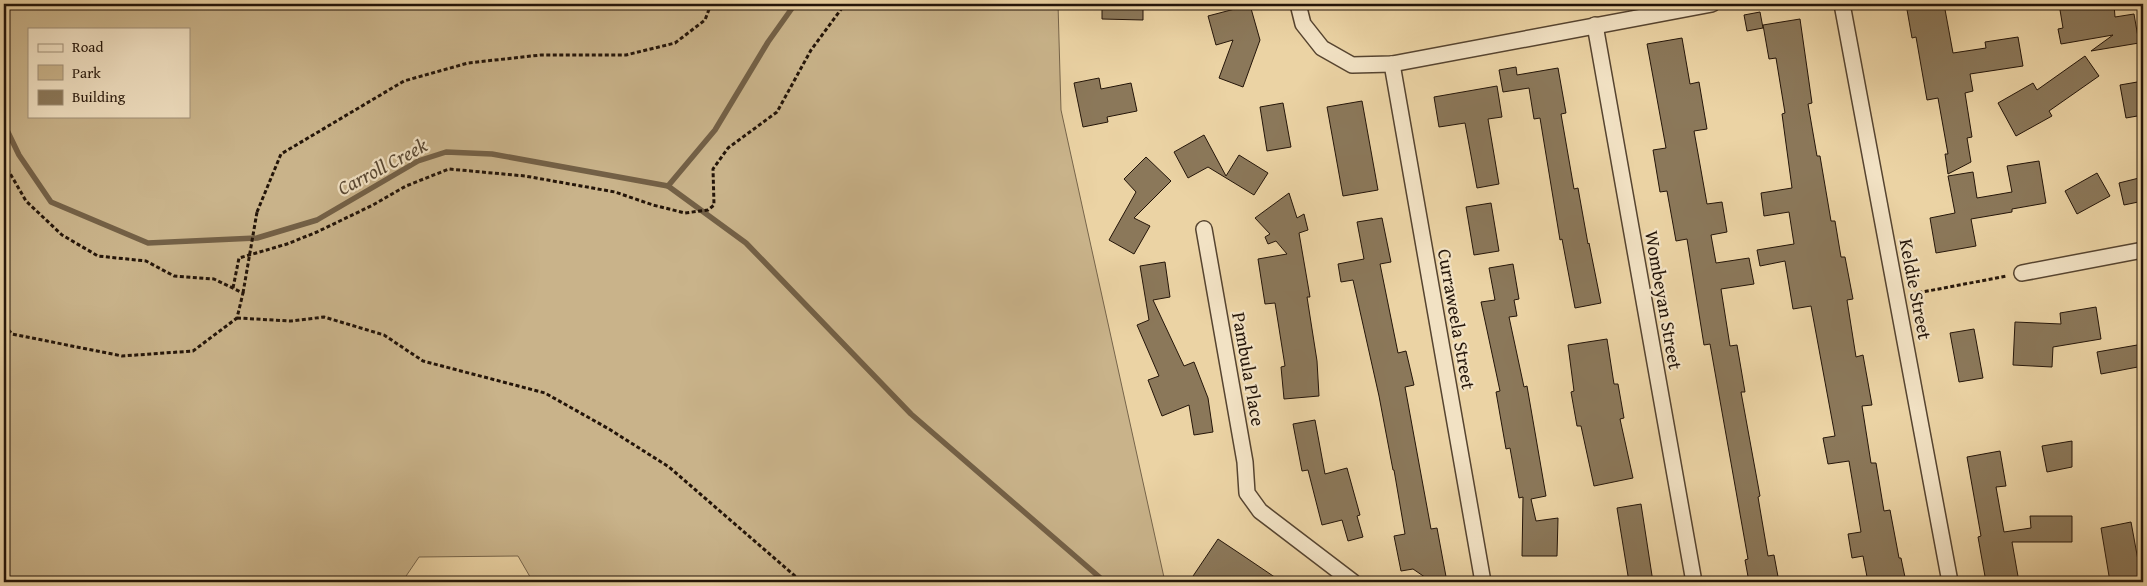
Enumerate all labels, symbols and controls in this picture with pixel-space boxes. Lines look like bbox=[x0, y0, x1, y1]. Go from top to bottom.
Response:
legend bbox=[28, 28, 190, 118]
text: Road bbox=[72, 36, 103, 57]
text: Park bbox=[72, 62, 101, 83]
text: Building bbox=[72, 86, 126, 107]
water label: Carroll Creek bbox=[332, 130, 433, 202]
street label: Wombeyan Street bbox=[1638, 228, 1690, 372]
street label: Keldie Street bbox=[1893, 236, 1940, 342]
street label: Curraweela Street bbox=[1431, 247, 1483, 392]
street label: Pambula Place bbox=[1225, 310, 1273, 428]

